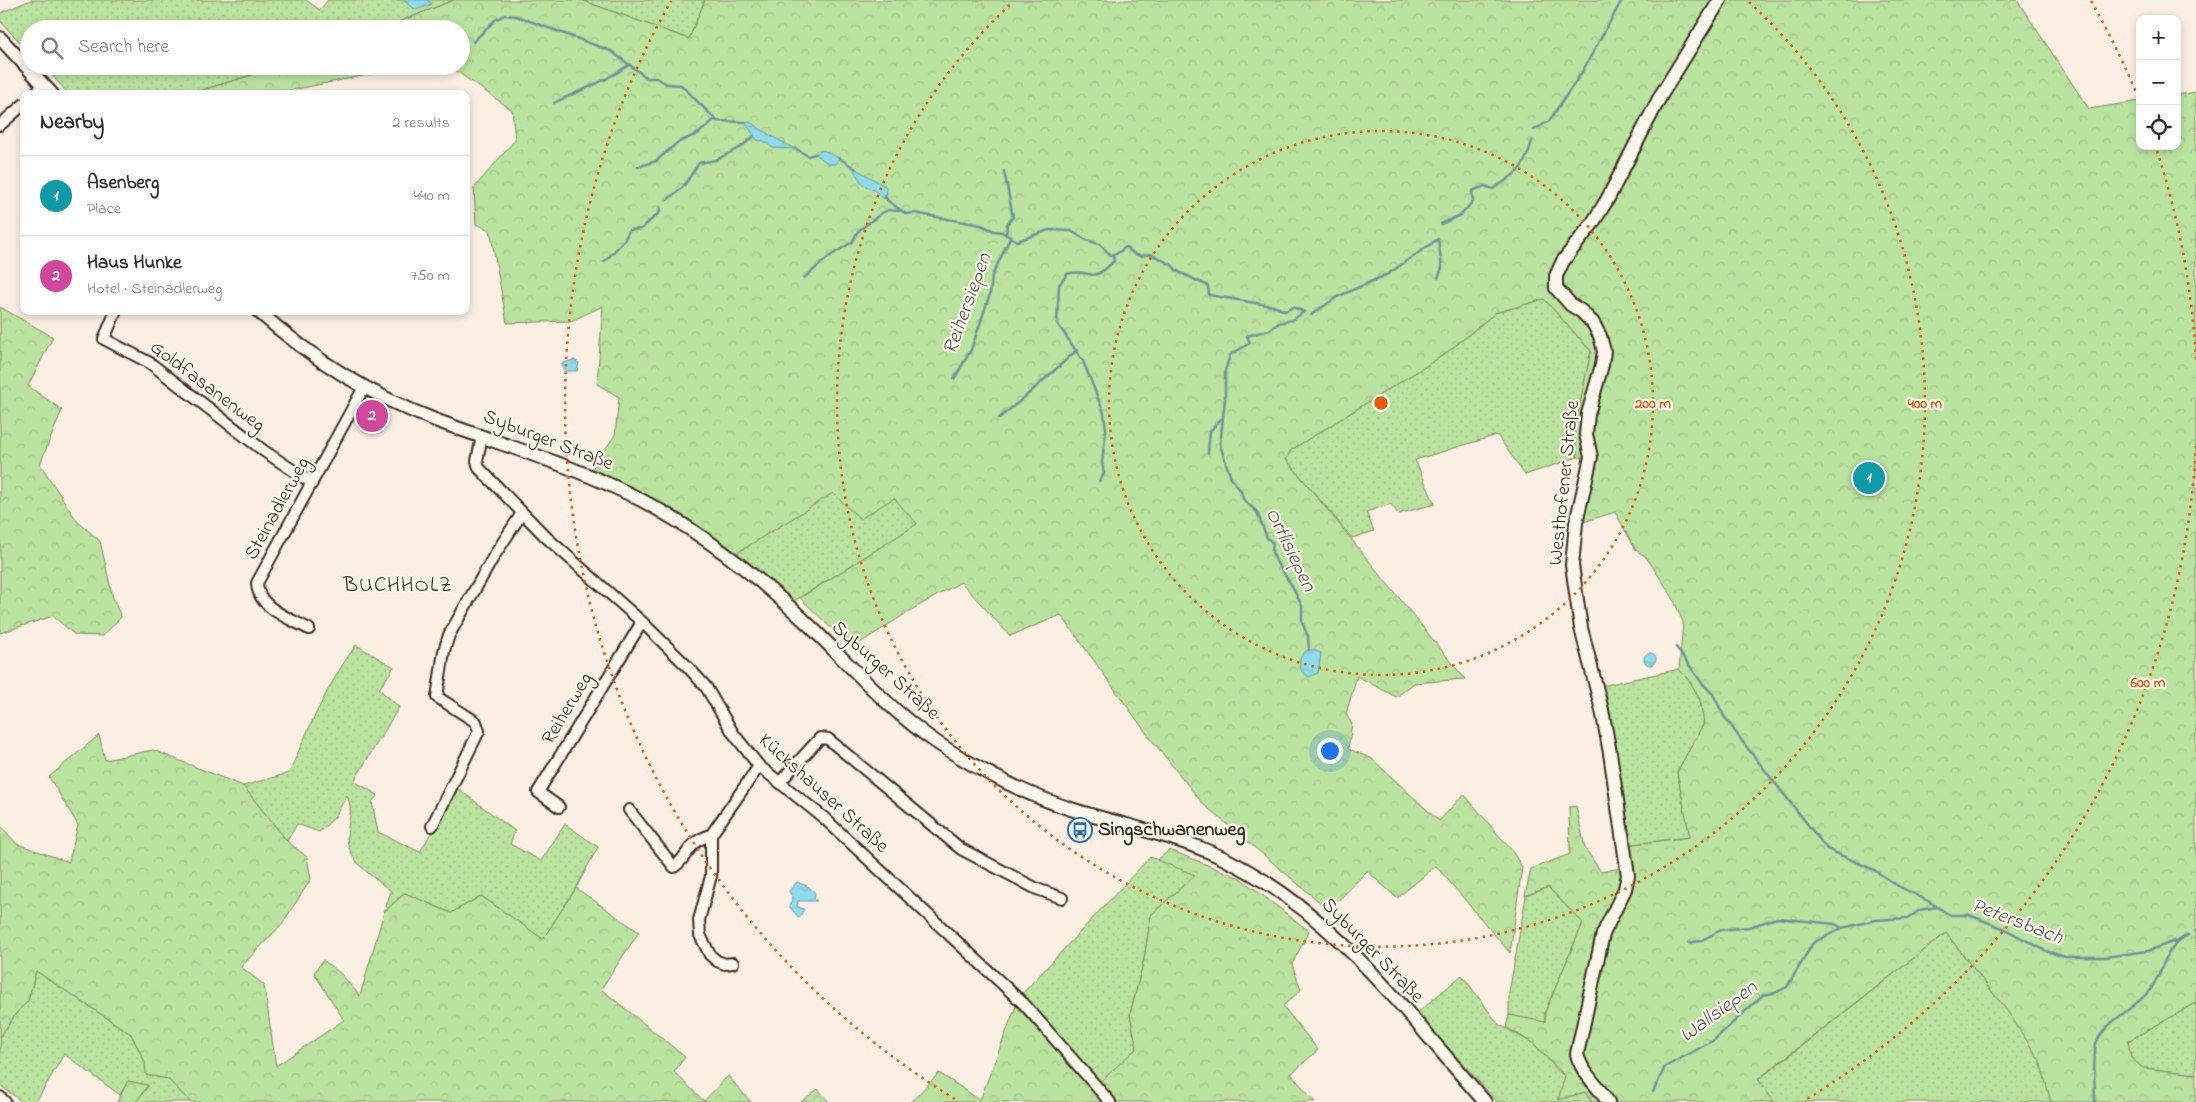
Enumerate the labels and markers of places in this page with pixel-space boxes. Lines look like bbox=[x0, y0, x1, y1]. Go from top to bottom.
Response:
centre of rings bbox=[1372, 394, 1390, 412]
pin: 2 bbox=[356, 397, 388, 435]
pin: 1 bbox=[1853, 459, 1885, 497]
place label: Singschwanenweg bbox=[1098, 816, 1246, 846]
bus stop icon: Singschwanenweg bbox=[1067, 817, 1093, 843]

